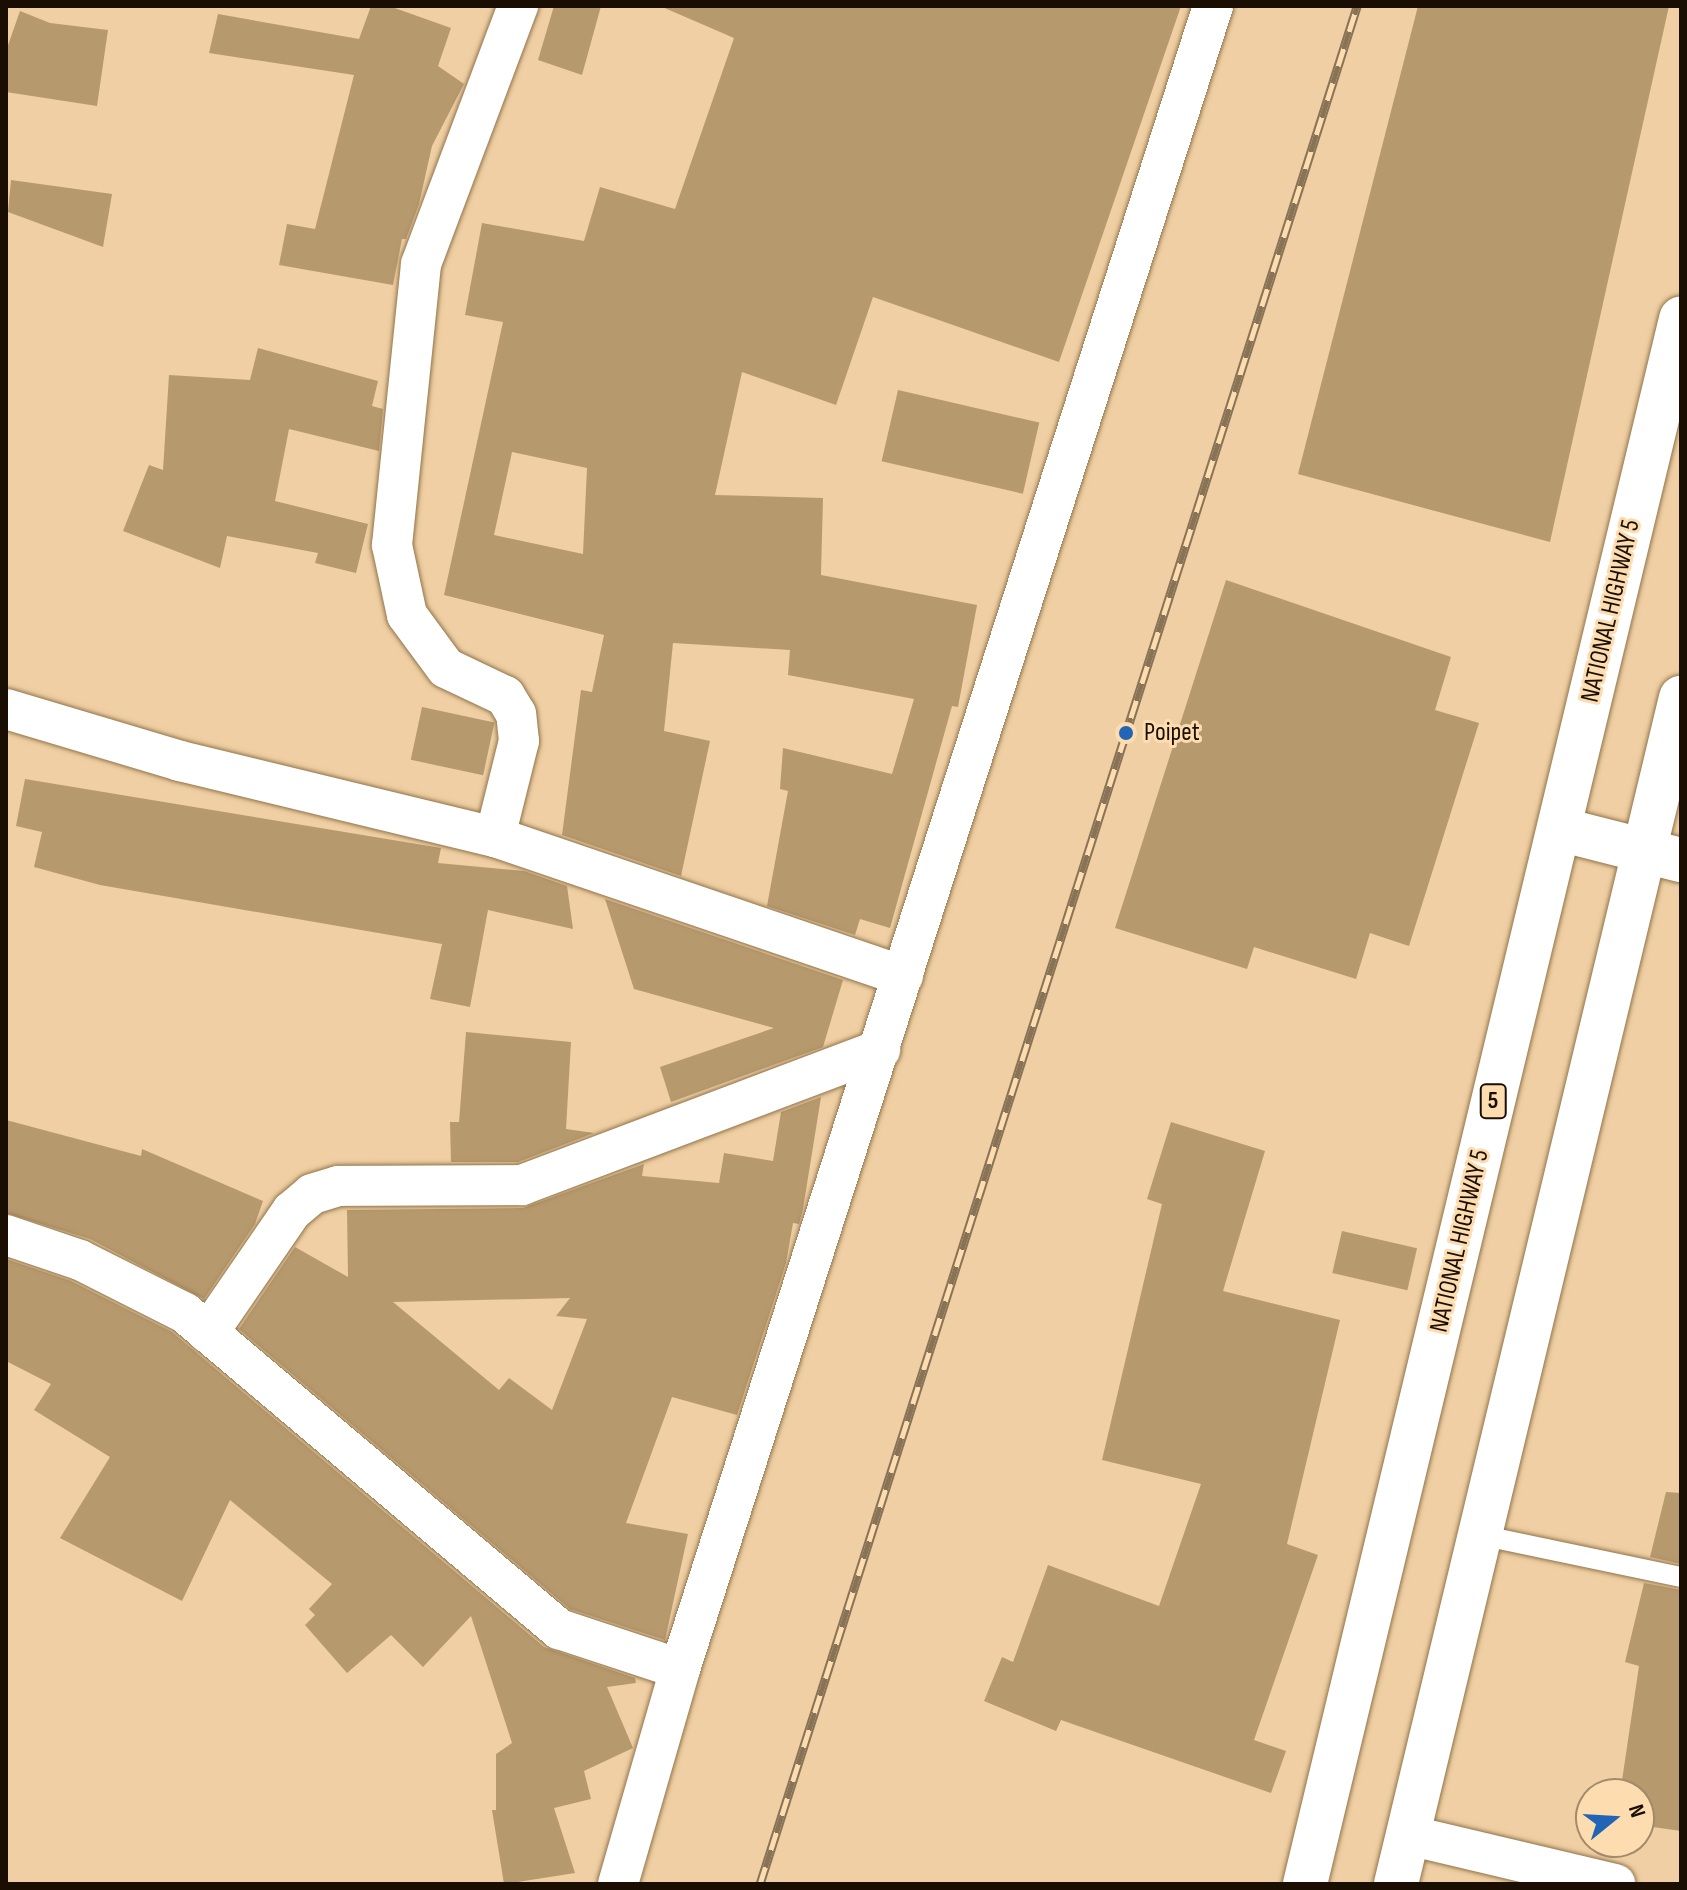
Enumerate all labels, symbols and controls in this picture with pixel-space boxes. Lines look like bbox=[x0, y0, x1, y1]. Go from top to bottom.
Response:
street label: NATIONAL HIGHWAY 5 bbox=[1575, 517, 1647, 705]
place label: Poipet bbox=[1144, 717, 1200, 749]
marker: Poipet bbox=[1115, 722, 1137, 744]
road number: 5 bbox=[1479, 1081, 1507, 1121]
street label: NATIONAL HIGHWAY 5 bbox=[1424, 1147, 1496, 1335]
north arrow bbox=[1575, 1778, 1655, 1858]
text: N bbox=[1622, 1801, 1651, 1821]

